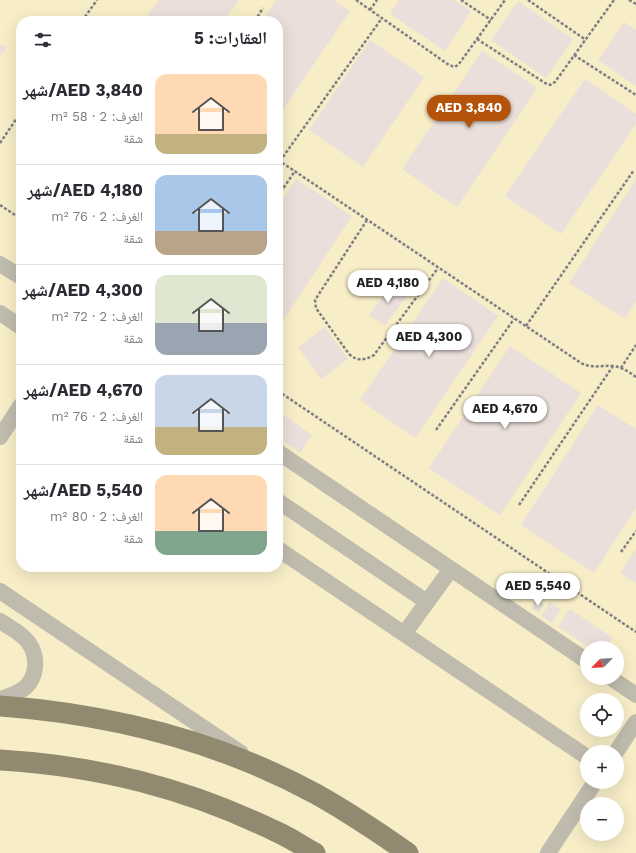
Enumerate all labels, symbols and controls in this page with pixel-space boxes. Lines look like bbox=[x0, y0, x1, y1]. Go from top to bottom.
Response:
text: العقارات: 5 bbox=[194, 28, 267, 48]
icon: filters bbox=[32, 29, 54, 51]
text: AED 3,840/شهر bbox=[23, 80, 143, 100]
icon: home bbox=[187, 90, 235, 138]
pin: AED 3,840 bbox=[423, 95, 515, 129]
text: AED 3,840 bbox=[436, 100, 502, 115]
text: الغرف: 2 · 58 m² bbox=[51, 109, 143, 124]
text: شقة bbox=[124, 131, 143, 146]
text: AED 4,180/شهر bbox=[27, 180, 143, 200]
icon: home bbox=[187, 191, 235, 239]
text: الغرف: 2 · 76 m² bbox=[51, 209, 143, 224]
text: شقة bbox=[124, 231, 143, 246]
pin: AED 4,180 bbox=[342, 270, 434, 304]
text: AED 4,180 bbox=[357, 275, 419, 290]
text: AED 4,300/شهر bbox=[23, 280, 143, 300]
icon: home bbox=[187, 291, 235, 339]
text: الغرف: 2 · 72 m² bbox=[51, 309, 143, 324]
pin: AED 4,300 bbox=[383, 324, 475, 358]
text: AED 4,300 bbox=[396, 329, 462, 344]
text: شقة bbox=[124, 331, 143, 346]
text: AED 4,670/شهر bbox=[24, 380, 143, 400]
icon: home bbox=[187, 391, 235, 439]
pin: AED 4,670 bbox=[459, 396, 551, 430]
text: AED 4,670 bbox=[472, 401, 538, 416]
text: الغرف: 2 · 76 m² bbox=[51, 409, 143, 424]
text: شقة bbox=[124, 431, 143, 446]
text: AED 5,540/شهر bbox=[24, 480, 143, 500]
icon: home bbox=[187, 491, 235, 539]
text: الغرف: 2 · 80 m² bbox=[50, 509, 143, 524]
text: شقة bbox=[124, 531, 143, 546]
pin: AED 5,540 bbox=[492, 573, 584, 607]
text: AED 5,540 bbox=[505, 578, 571, 593]
north arrow bbox=[580, 641, 624, 685]
map controls bbox=[580, 641, 624, 841]
button: locate bbox=[580, 693, 624, 737]
button: + bbox=[580, 745, 624, 789]
button: − bbox=[580, 797, 624, 841]

